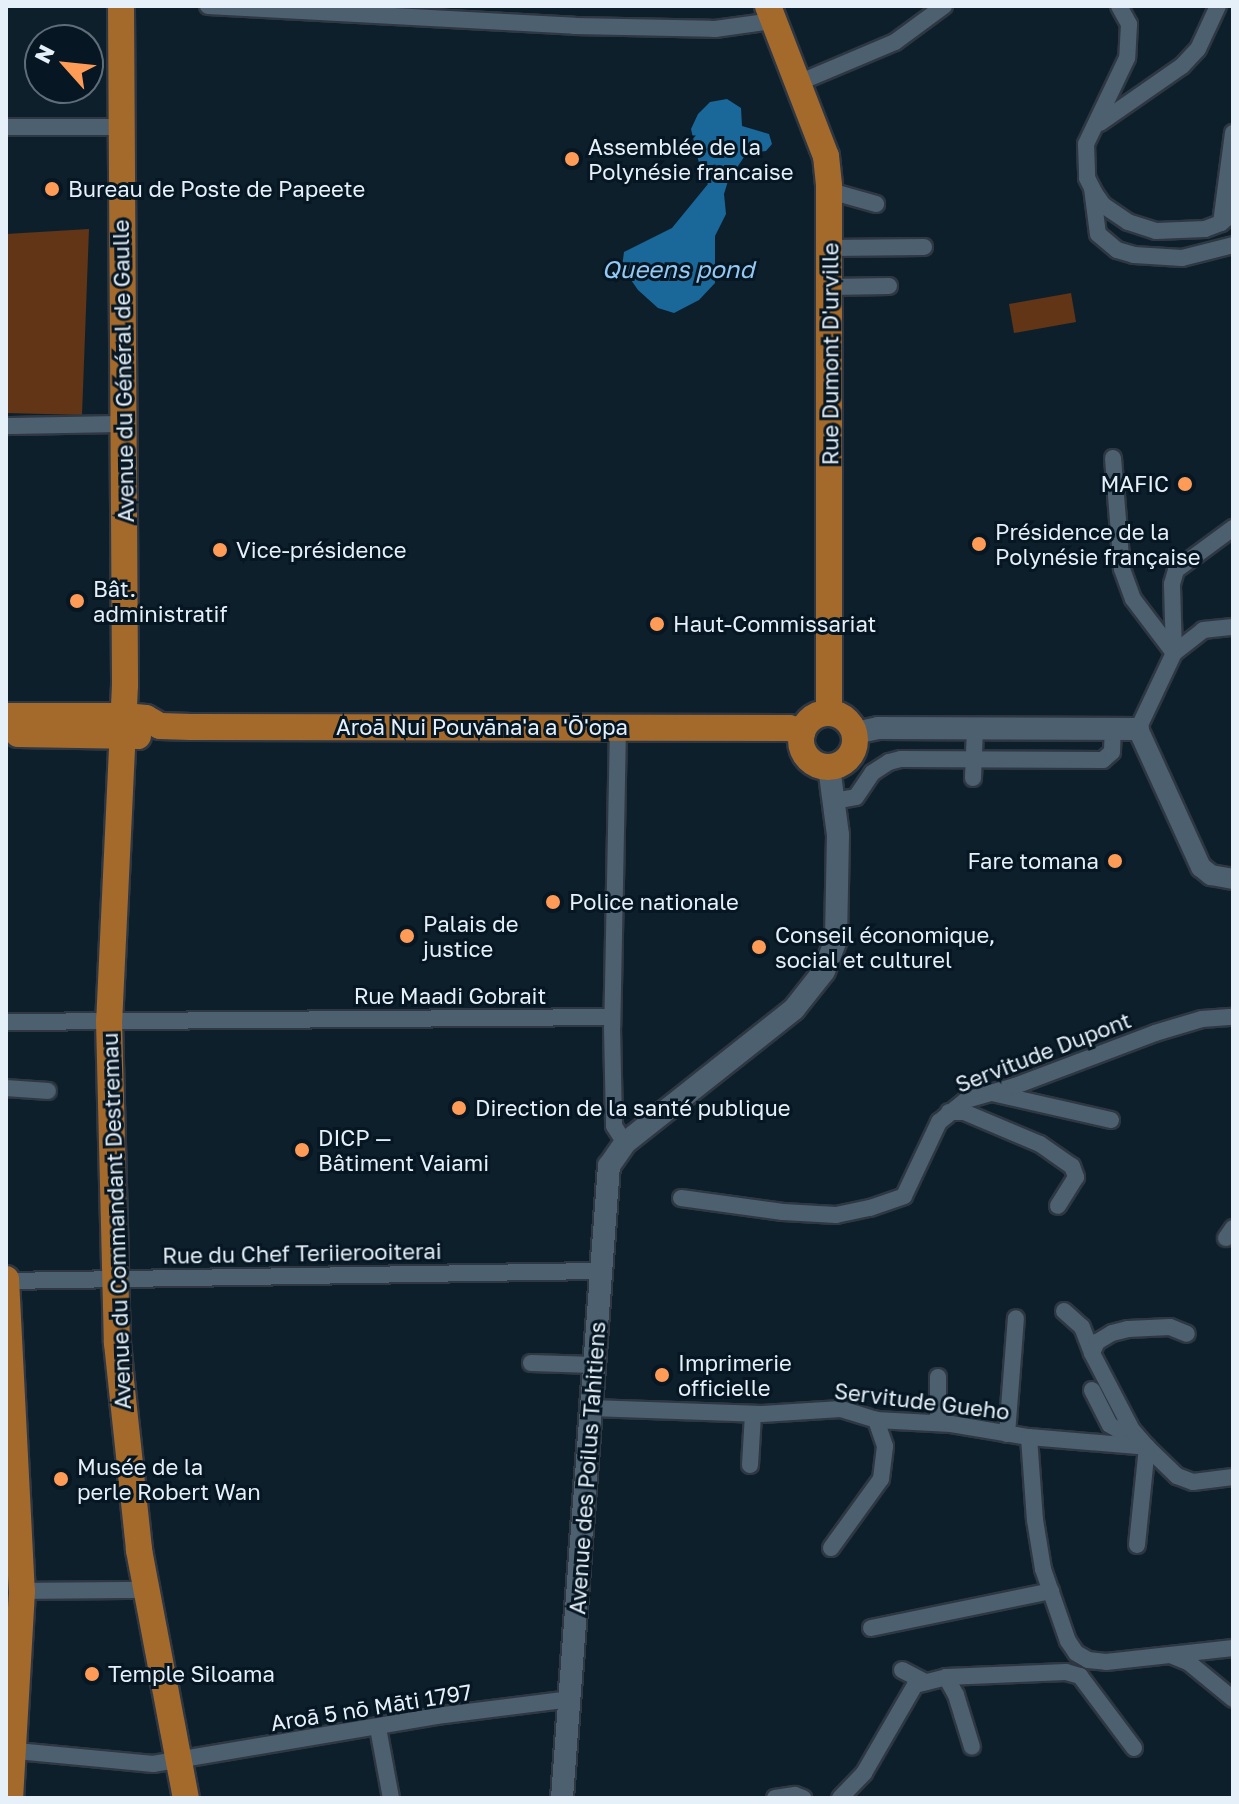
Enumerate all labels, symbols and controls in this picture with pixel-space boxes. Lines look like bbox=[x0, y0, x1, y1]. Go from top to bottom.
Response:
north arrow bbox=[24, 24, 104, 104]
text: N bbox=[28, 40, 60, 67]
place label: Assemblée de la Polynésie francaise bbox=[588, 133, 794, 184]
marker: Assemblée de la Polynésie francaise bbox=[563, 150, 581, 168]
place label: Bureau de Poste de Papeete bbox=[68, 176, 365, 202]
marker: Bureau de Poste de Papeete bbox=[43, 180, 61, 198]
street label: Avenue du Général de Gaulle bbox=[107, 219, 139, 523]
street label: Rue Dumont D'urville bbox=[817, 243, 843, 465]
water label: Queens pond bbox=[602, 255, 754, 283]
place label: MAFIC bbox=[1100, 471, 1169, 497]
marker: MAFIC bbox=[1176, 475, 1194, 493]
place label: Présidence de la Polynésie française bbox=[995, 518, 1201, 570]
marker: Présidence de la Polynésie française bbox=[970, 535, 988, 553]
place label: Vice-présidence bbox=[236, 537, 407, 563]
marker: Vice-présidence bbox=[211, 541, 229, 559]
place label: Bât. administratif bbox=[93, 575, 228, 626]
marker: Bât. administratif bbox=[68, 592, 86, 610]
place label: Haut-Commissariat bbox=[673, 611, 876, 637]
marker: Haut-Commissariat bbox=[648, 615, 666, 633]
street label: Aroā Nui Pouvāna'a a 'Ō'opa bbox=[336, 714, 628, 740]
place label: Fare tomana bbox=[967, 848, 1099, 874]
marker: Fare tomana bbox=[1106, 852, 1124, 870]
place label: Police nationale bbox=[569, 889, 739, 915]
marker: Police nationale bbox=[544, 893, 562, 911]
place label: Palais de justice bbox=[423, 910, 518, 962]
place label: Conseil économique, social et culturel bbox=[775, 921, 995, 972]
marker: Palais de justice bbox=[398, 927, 416, 945]
marker: Conseil économique, social et culturel bbox=[750, 938, 768, 956]
street label: Rue Maadi Gobrait bbox=[354, 983, 546, 1009]
street label: Servitude Dupont bbox=[952, 1006, 1134, 1098]
street label: Avenue du Commandant Destremau bbox=[96, 1032, 136, 1410]
place label: Direction de la santé publique bbox=[475, 1095, 790, 1121]
marker: Direction de la santé publique bbox=[450, 1099, 468, 1117]
place label: DICP — Bâtiment Vaiami bbox=[318, 1124, 489, 1176]
marker: DICP — Bâtiment Vaiami bbox=[293, 1141, 311, 1159]
street label: Rue du Chef Teriierooiterai bbox=[162, 1237, 442, 1269]
street label: Avenue des Poilus Tahitiens bbox=[564, 1321, 610, 1615]
place label: Imprimerie officielle bbox=[678, 1349, 792, 1400]
marker: Imprimerie officielle bbox=[653, 1366, 671, 1384]
street label: Servitude Gueho bbox=[833, 1377, 1011, 1425]
place label: Musée de la perle Robert Wan bbox=[77, 1453, 261, 1504]
marker: Musée de la perle Robert Wan bbox=[52, 1470, 70, 1488]
place label: Temple Siloama bbox=[108, 1661, 275, 1687]
marker: Temple Siloama bbox=[83, 1665, 101, 1683]
street label: Aroā 5 nō Māti 1797 bbox=[269, 1678, 473, 1736]

